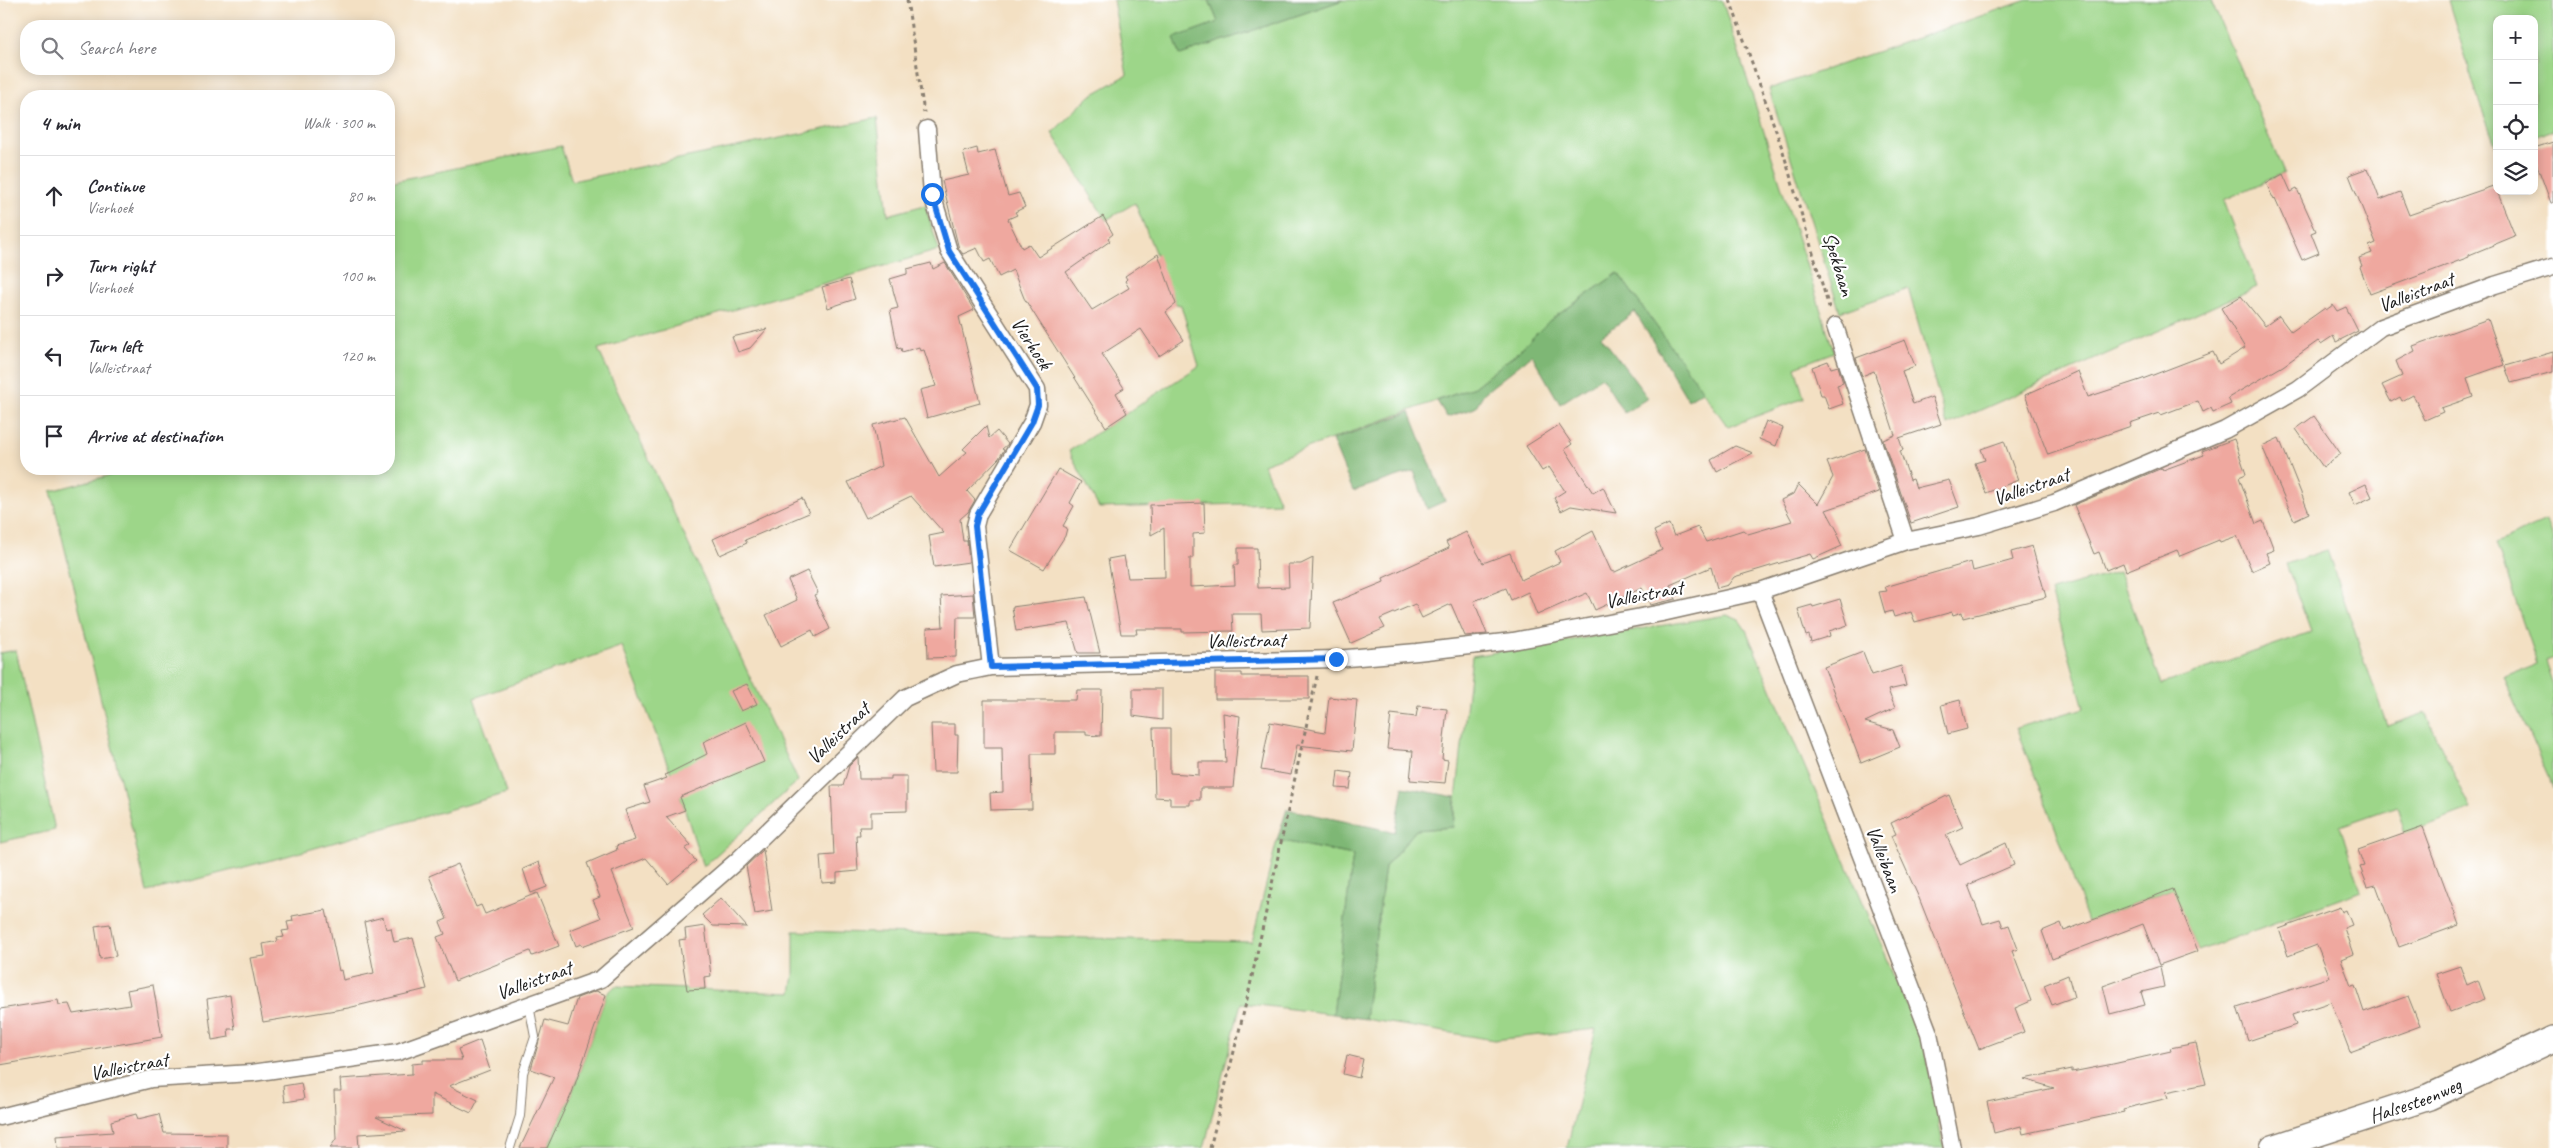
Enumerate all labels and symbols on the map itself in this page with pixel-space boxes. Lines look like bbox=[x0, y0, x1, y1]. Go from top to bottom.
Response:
route start bbox=[921, 183, 944, 206]
street label: Spekbaan bbox=[1817, 229, 1860, 300]
street label: Valleistraat bbox=[2375, 266, 2460, 318]
street label: Vierhoek bbox=[1006, 312, 1059, 375]
street label: Valleistraat bbox=[1990, 461, 2076, 511]
street label: Valleistraat bbox=[1603, 574, 1688, 614]
street label: Valleistraat bbox=[1207, 627, 1289, 654]
route end bbox=[1325, 648, 1348, 671]
street label: Valleistraat bbox=[801, 695, 878, 770]
street label: Valleibaan bbox=[1860, 822, 1909, 897]
street label: Valleistraat bbox=[493, 954, 579, 1006]
street label: Valleistraat bbox=[88, 1046, 173, 1086]
street label: Halsesteenweg bbox=[2366, 1071, 2466, 1129]

